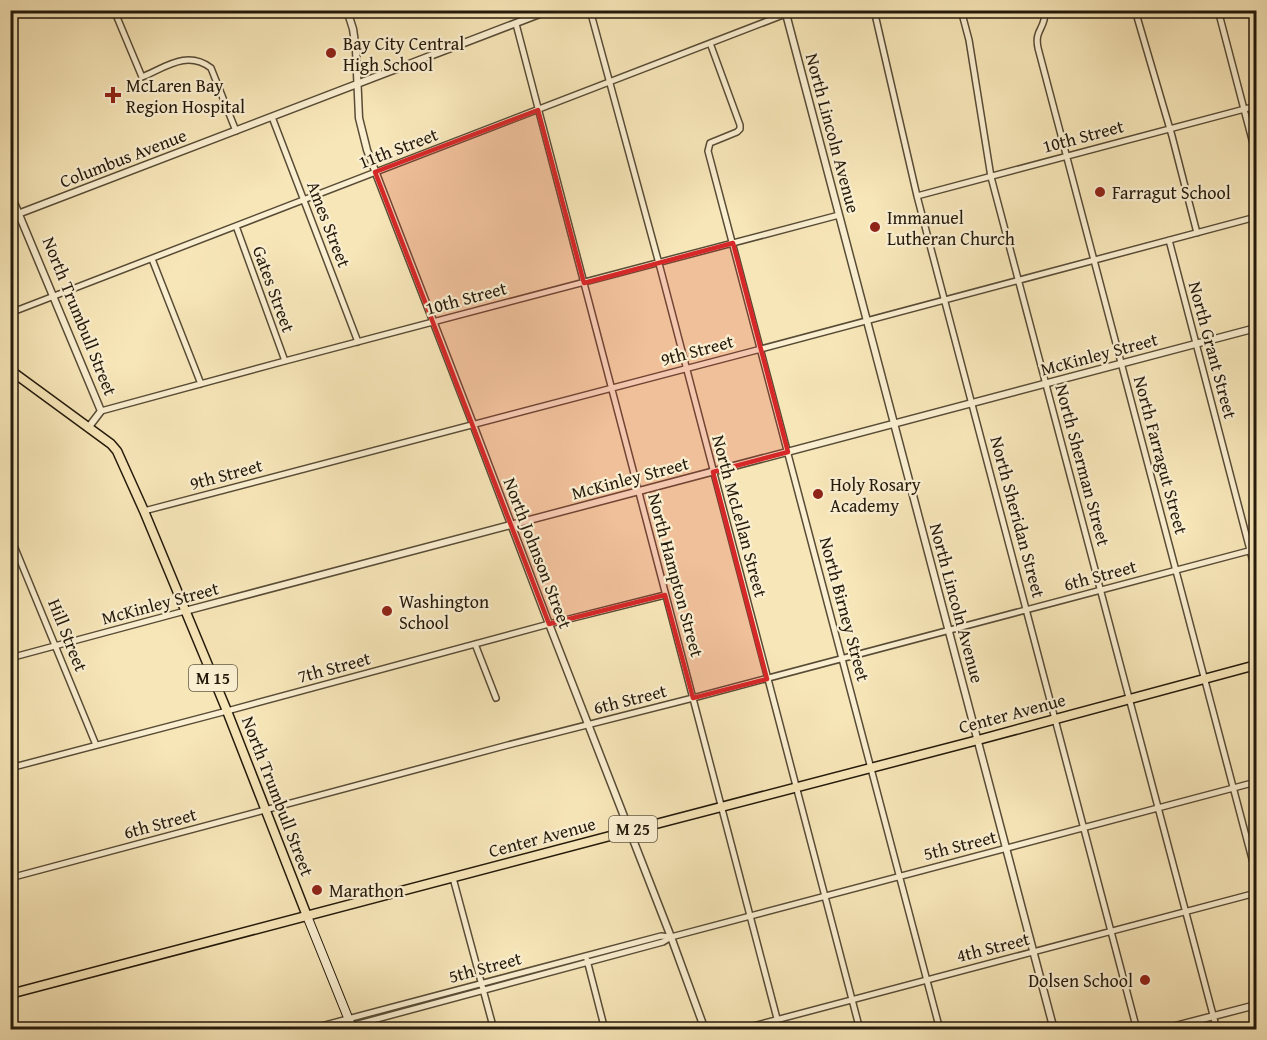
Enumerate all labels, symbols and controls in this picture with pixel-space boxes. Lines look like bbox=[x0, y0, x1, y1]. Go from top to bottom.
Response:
place label: Bay City Central High School bbox=[343, 30, 464, 78]
marker: Bay City Central High School bbox=[324, 46, 338, 60]
street label: North Lincoln Avenue bbox=[799, 50, 867, 216]
place label: McLaren Bay Region Hospital bbox=[126, 72, 245, 120]
marker: McLaren Bay Region Hospital bbox=[104, 86, 122, 104]
street label: 10th Street bbox=[1039, 112, 1127, 160]
street label: 11th Street bbox=[354, 120, 442, 176]
street label: Columbus Avenue bbox=[56, 121, 190, 195]
street label: Ames Street bbox=[300, 177, 358, 272]
place label: Farragut School bbox=[1112, 179, 1231, 206]
marker: Farragut School bbox=[1093, 185, 1107, 199]
place label: Immanuel Lutheran Church bbox=[887, 204, 1015, 252]
marker: Immanuel Lutheran Church bbox=[868, 220, 882, 234]
street label: North Trumbull Street bbox=[36, 232, 124, 400]
street label: Gates Street bbox=[246, 242, 302, 337]
street label: 10th Street bbox=[422, 274, 510, 322]
street label: North Grant Street bbox=[1182, 278, 1244, 422]
street label: McKinley Street bbox=[1037, 325, 1161, 383]
street label: 9th Street bbox=[657, 327, 737, 373]
street label: North Farragut Street bbox=[1127, 373, 1195, 538]
street label: North Sherman Street bbox=[1048, 381, 1118, 549]
street label: North McLellan Street bbox=[705, 432, 775, 601]
street label: North Sheridan Street bbox=[983, 433, 1053, 601]
street label: McKinley Street bbox=[568, 449, 692, 507]
street label: 9th Street bbox=[186, 451, 266, 497]
place label: Holy Rosary Academy bbox=[830, 471, 921, 519]
street label: North Johnson Street bbox=[497, 474, 579, 633]
marker: Holy Rosary Academy bbox=[811, 487, 825, 501]
street label: North Hampton Street bbox=[641, 490, 711, 661]
street label: North Lincoln Avenue bbox=[923, 520, 991, 686]
street label: North Birney Street bbox=[813, 534, 877, 685]
street label: 6th Street bbox=[1060, 552, 1140, 598]
street label: McKinley Street bbox=[98, 574, 222, 632]
place label: Washington School bbox=[399, 588, 489, 636]
street label: Hill Street bbox=[41, 594, 95, 676]
marker: Washington School bbox=[380, 604, 394, 618]
street label: 7th Street bbox=[294, 644, 374, 690]
road number: M 15 bbox=[189, 665, 237, 691]
street label: 6th Street bbox=[591, 677, 670, 721]
street label: Center Avenue bbox=[955, 686, 1069, 740]
street label: North Trumbull Street bbox=[235, 712, 321, 881]
street label: 6th Street bbox=[120, 800, 200, 846]
street label: Center Avenue bbox=[485, 810, 599, 864]
road number: M 25 bbox=[609, 816, 657, 842]
street label: 5th Street bbox=[921, 823, 1000, 867]
place label: Marathon bbox=[329, 877, 404, 904]
marker: Marathon bbox=[310, 883, 324, 897]
street label: 4th Street bbox=[954, 925, 1033, 969]
street label: 5th Street bbox=[445, 944, 525, 990]
place label: Dolsen School bbox=[1028, 967, 1133, 994]
marker: Dolsen School bbox=[1138, 973, 1152, 987]

